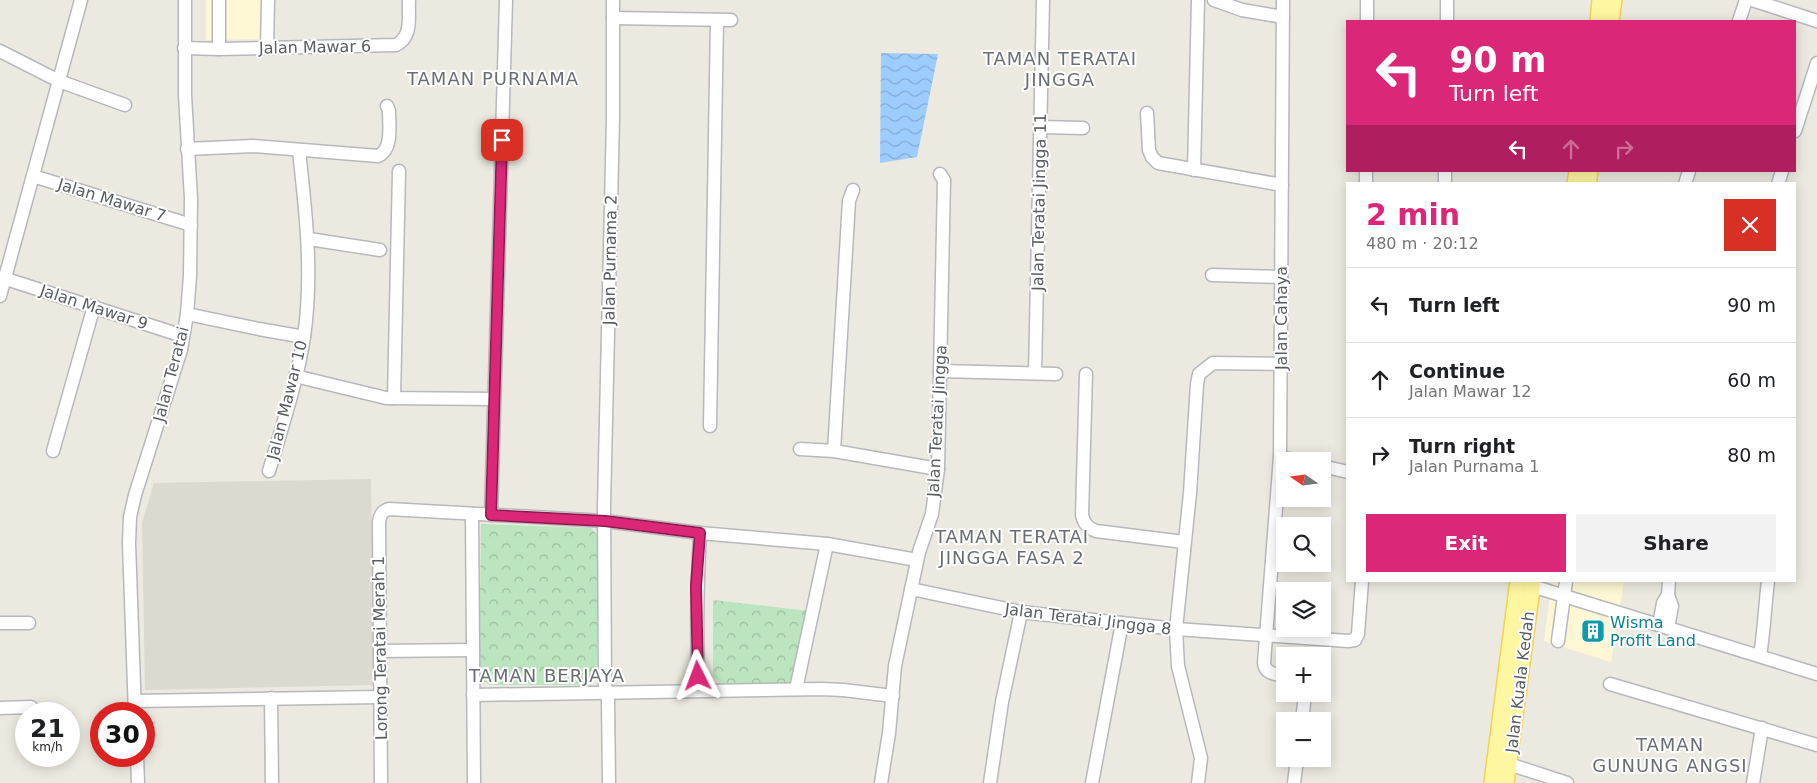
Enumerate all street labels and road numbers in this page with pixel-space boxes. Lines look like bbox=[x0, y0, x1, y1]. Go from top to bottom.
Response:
street label: Jalan Mawar 6 bbox=[258, 37, 371, 57]
street label: Jalan Teratai Jingga 11 bbox=[1028, 113, 1050, 292]
street label: Jalan Mawar 7 bbox=[55, 174, 168, 226]
street label: Jalan Purnama 2 bbox=[599, 195, 621, 326]
street label: Jalan Cahaya bbox=[1272, 266, 1291, 371]
street label: Jalan Mawar 9 bbox=[37, 280, 150, 333]
street label: Jalan Teratai bbox=[149, 324, 193, 425]
street label: Jalan Mawar 10 bbox=[263, 338, 311, 463]
street label: Jalan Teratai Jingga bbox=[923, 344, 950, 499]
street label: Lorong Teratai Merah 1 bbox=[369, 556, 391, 740]
street label: Jalan Teratai Jingga 8 bbox=[1003, 599, 1172, 639]
street label: Jalan Kuala Kedah bbox=[1502, 610, 1538, 755]

